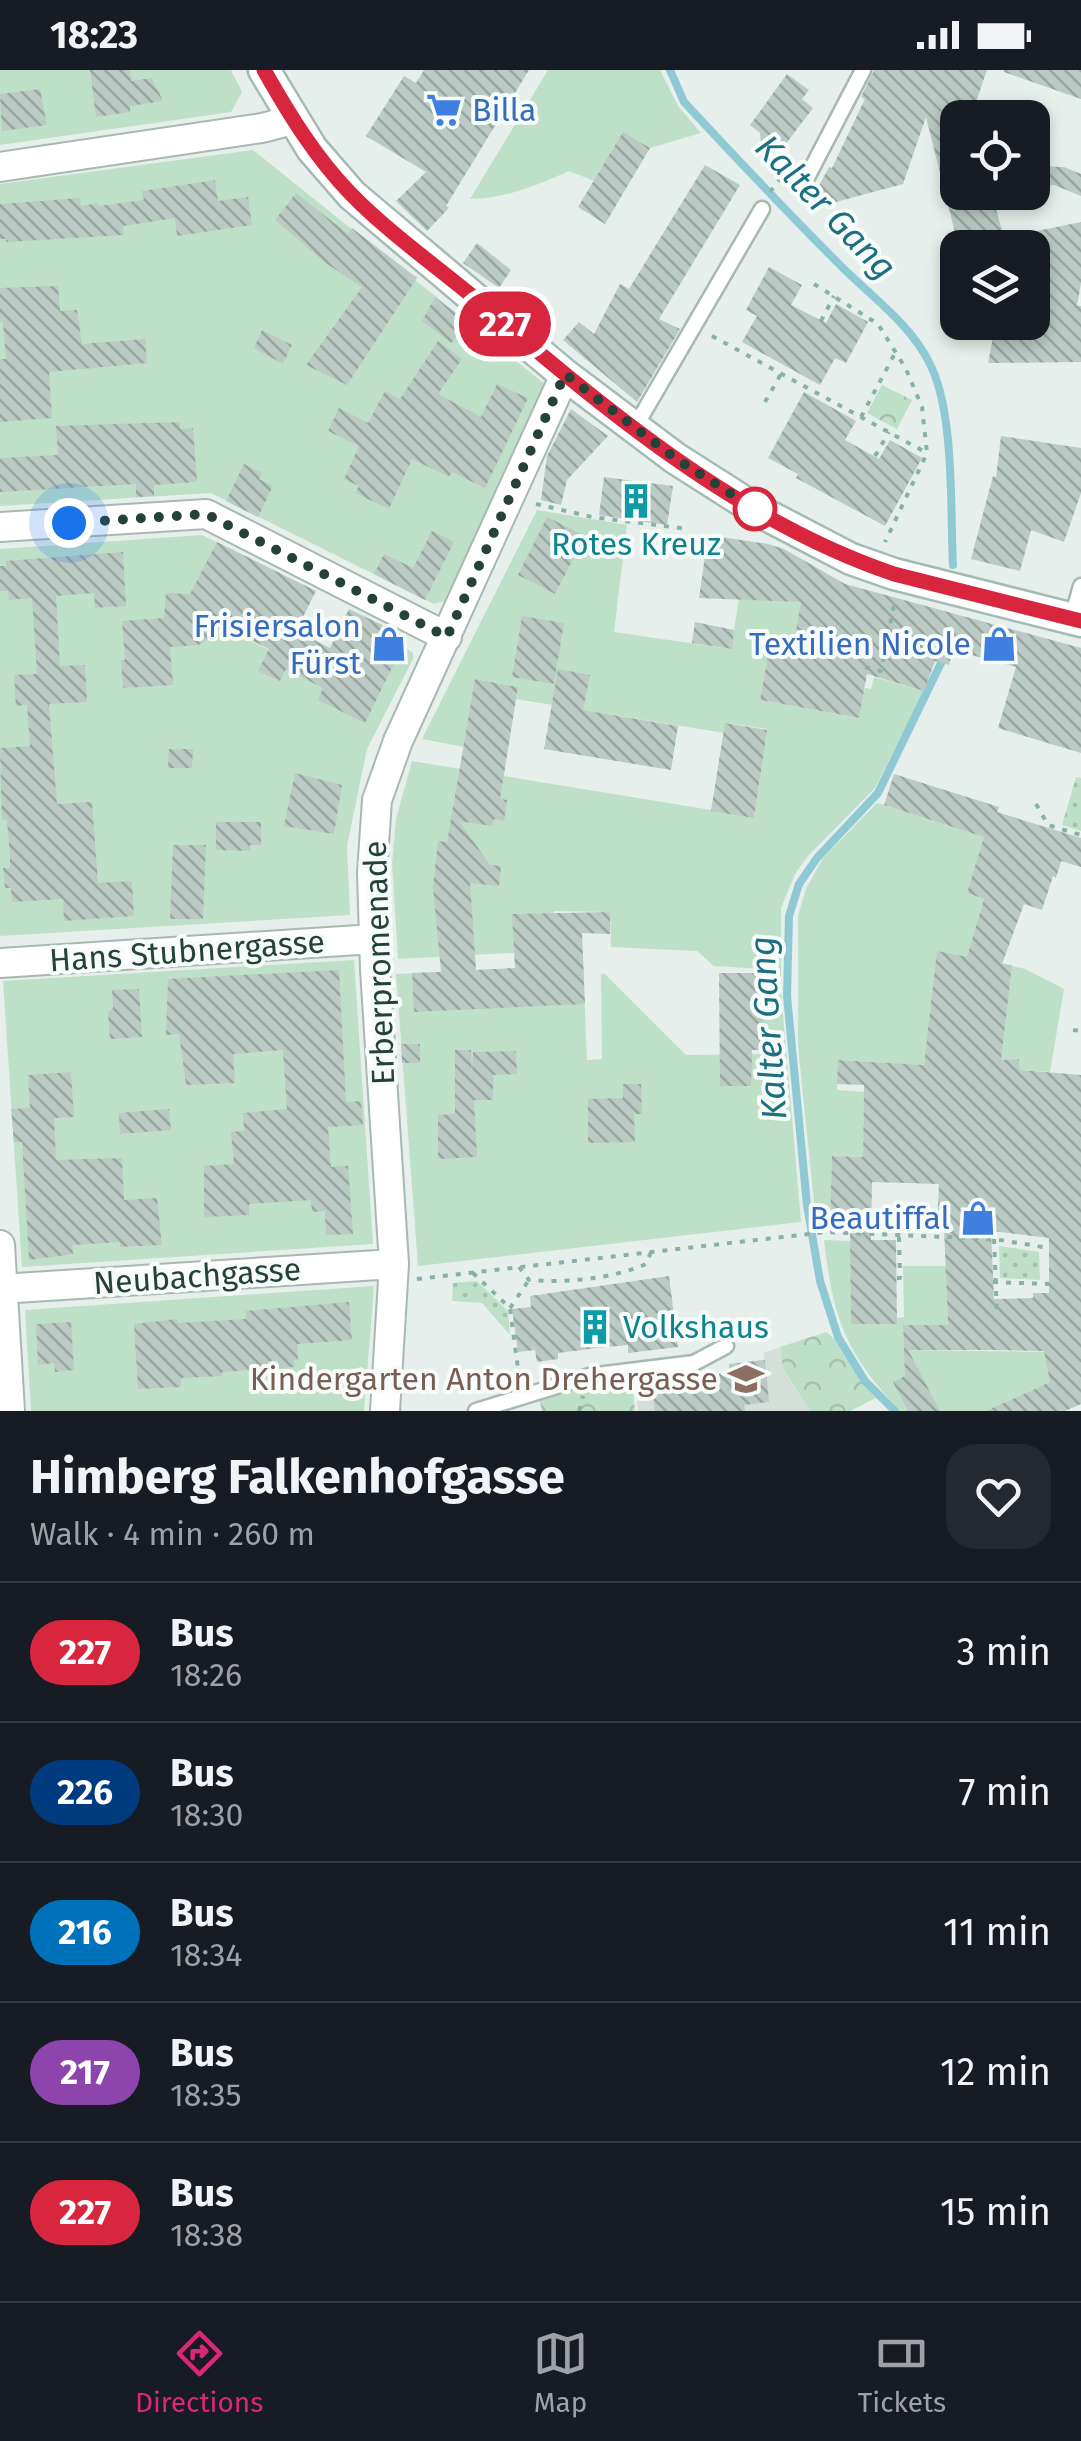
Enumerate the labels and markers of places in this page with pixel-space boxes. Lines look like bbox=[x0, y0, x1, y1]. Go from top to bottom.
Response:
supermarket icon: Billa bbox=[425, 91, 463, 129]
place label: Billa bbox=[472, 91, 536, 129]
building icon: Rotes Kreuz bbox=[617, 482, 655, 520]
unlabelled marker bbox=[734, 488, 776, 530]
place label: Rotes Kreuz bbox=[551, 525, 721, 563]
place label: Frisiersalon Fürst bbox=[193, 607, 361, 682]
shop icon: Frisiersalon Fürst bbox=[370, 625, 408, 663]
place label: Textilien Nicole bbox=[749, 625, 971, 663]
shop icon: Textilien Nicole bbox=[980, 625, 1018, 663]
place label: Beautiffal bbox=[810, 1199, 950, 1237]
shop icon: Beautiffal bbox=[959, 1199, 997, 1237]
building icon: Volkshaus bbox=[576, 1308, 614, 1346]
place label: Volkshaus bbox=[623, 1308, 769, 1346]
place label: Kindergarten Anton Drehergasse bbox=[250, 1360, 718, 1398]
school or university icon: Kindergarten Anton Drehergasse bbox=[727, 1360, 765, 1398]

